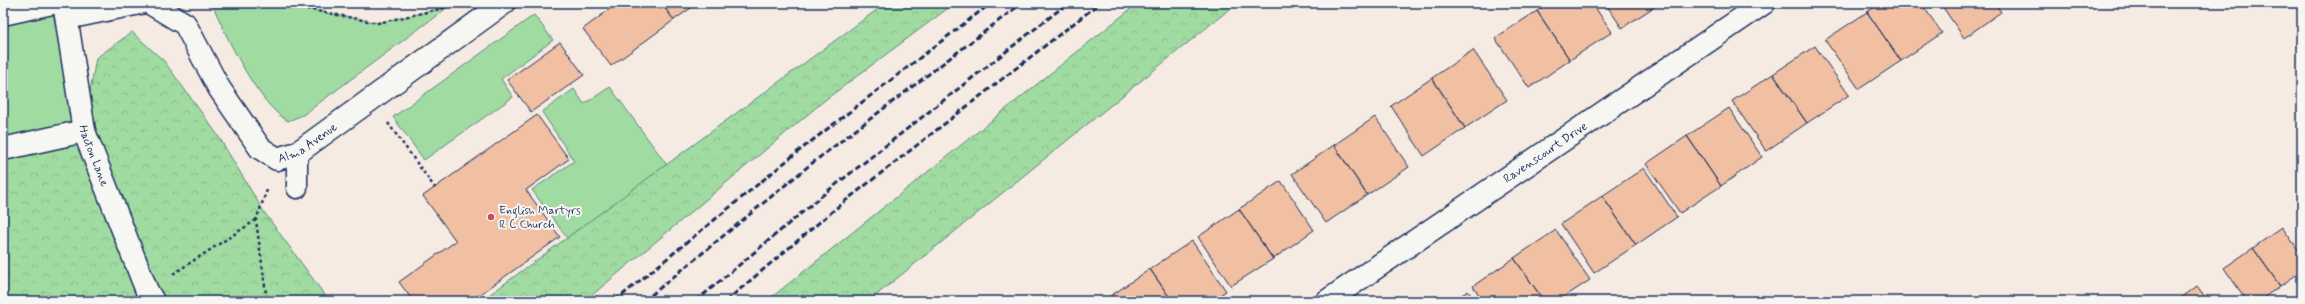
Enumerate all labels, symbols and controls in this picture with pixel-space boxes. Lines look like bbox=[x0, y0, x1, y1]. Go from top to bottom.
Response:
street label: Alma Avenue bbox=[276, 119, 341, 167]
street label: Ravenscourt Drive bbox=[1501, 119, 1591, 187]
street label: Hacton Lane bbox=[74, 124, 112, 189]
place label: English Martyrs R C Church bbox=[499, 203, 581, 233]
marker: English Martyrs R C Church bbox=[486, 212, 496, 222]

